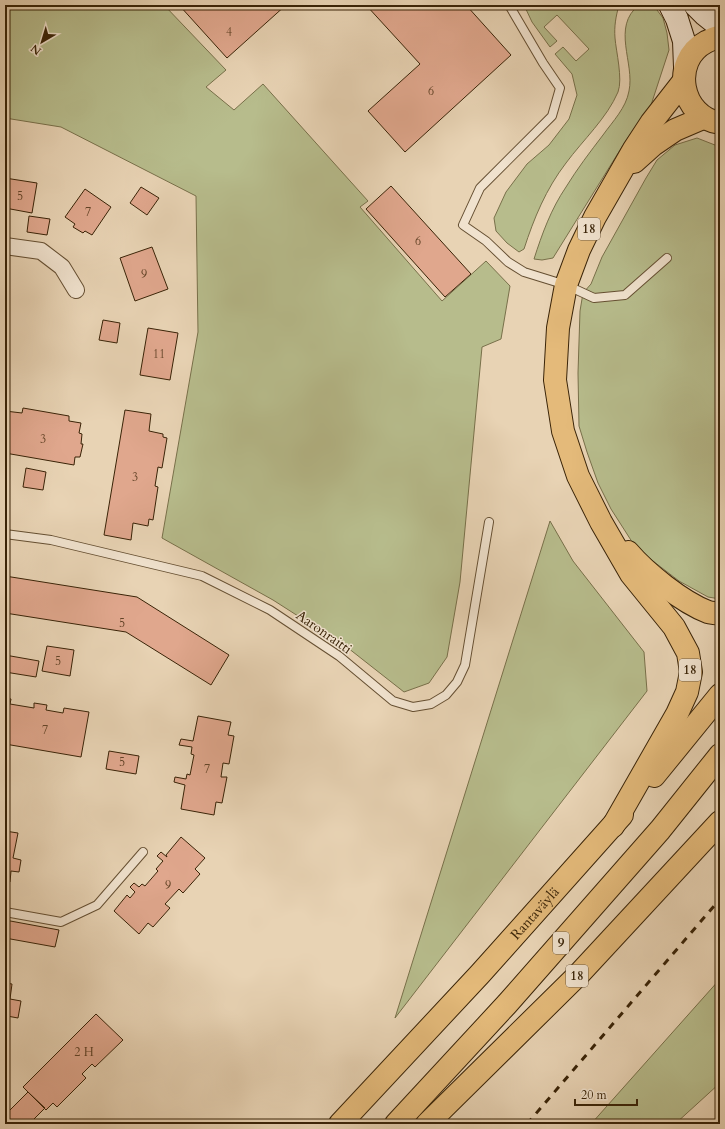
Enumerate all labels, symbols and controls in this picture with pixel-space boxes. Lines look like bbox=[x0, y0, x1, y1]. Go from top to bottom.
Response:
north arrow bbox=[22, 22, 62, 62]
house number: 4 bbox=[226, 24, 232, 40]
text: N bbox=[27, 40, 45, 58]
house number: 6 bbox=[428, 83, 434, 99]
house number: 5 bbox=[17, 188, 23, 204]
house number: 7 bbox=[85, 204, 91, 220]
road number: 18 bbox=[578, 218, 600, 240]
house number: 6 bbox=[415, 233, 421, 249]
house number: 9 bbox=[141, 266, 147, 282]
house number: 11 bbox=[153, 346, 165, 362]
house number: 3 bbox=[40, 431, 46, 447]
house number: 3 bbox=[132, 469, 138, 485]
street label: Aaronraitti bbox=[292, 606, 356, 658]
house number: 5 bbox=[119, 615, 125, 631]
house number: 5 bbox=[55, 653, 61, 669]
road number: 18 bbox=[679, 659, 701, 681]
house number: 7 bbox=[42, 722, 48, 738]
house number: 5 bbox=[119, 754, 125, 770]
house number: 7 bbox=[204, 761, 210, 777]
house number: 9 bbox=[165, 877, 171, 893]
street label: Rantaväylä bbox=[506, 883, 563, 943]
road number: 9 bbox=[553, 932, 569, 954]
road number: 18 bbox=[566, 965, 588, 987]
house number: 2 H bbox=[74, 1044, 94, 1060]
scale bar bbox=[575, 1081, 637, 1107]
text: 20 m bbox=[581, 1087, 608, 1103]

